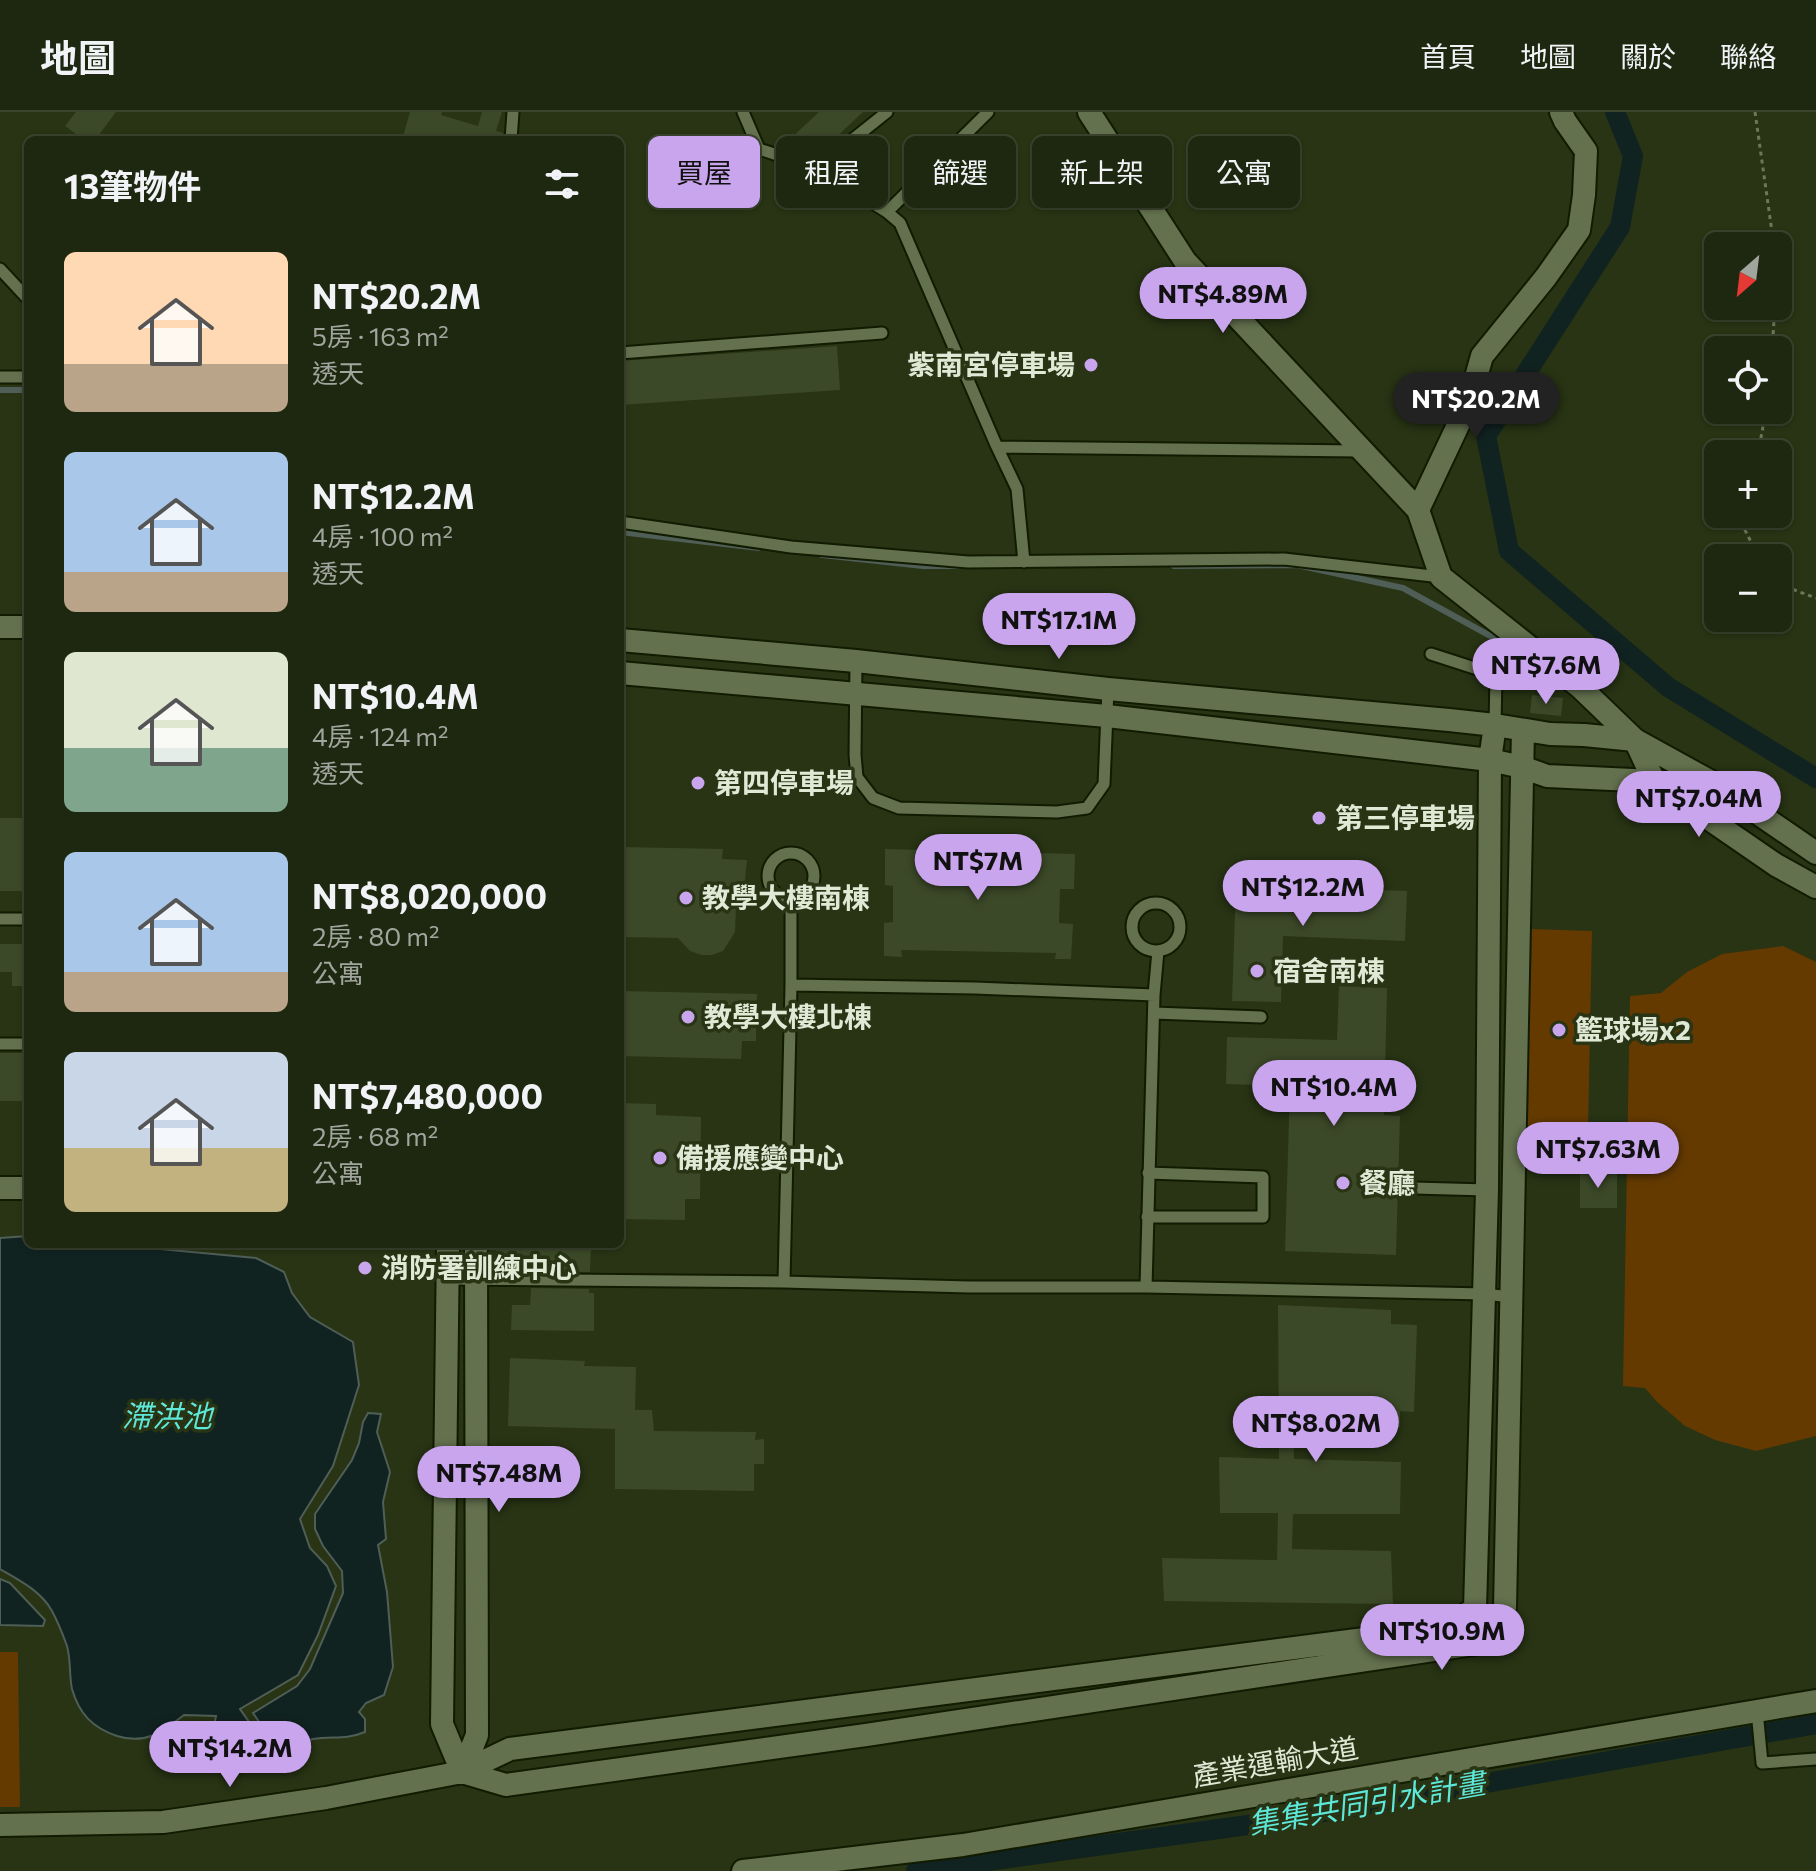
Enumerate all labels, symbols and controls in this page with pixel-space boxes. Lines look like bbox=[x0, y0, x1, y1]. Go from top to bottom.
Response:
text: 地圖 bbox=[40, 33, 116, 80]
text: 首頁 bbox=[1420, 39, 1476, 73]
text: 地圖 bbox=[1520, 39, 1576, 73]
text: 關於 bbox=[1620, 39, 1676, 73]
text: 聯絡 bbox=[1720, 39, 1776, 73]
chip: 買屋 bbox=[648, 136, 760, 208]
chip: 租屋 bbox=[776, 136, 888, 208]
chip: 篩選 bbox=[904, 136, 1016, 208]
chip: 新上架 bbox=[1032, 136, 1172, 208]
chip: 公寓 bbox=[1188, 136, 1300, 208]
icon: filters bbox=[540, 162, 584, 206]
text: 13筆物件 bbox=[64, 164, 201, 206]
north arrow bbox=[1704, 232, 1792, 320]
map controls bbox=[1704, 232, 1792, 632]
pin: NT$4.89M bbox=[1140, 267, 1306, 335]
text: NT$20.2M bbox=[312, 274, 481, 316]
text: NT$4.89M bbox=[1158, 277, 1288, 308]
icon: home bbox=[128, 284, 224, 380]
text: 5房 · 163 m² bbox=[312, 320, 449, 351]
button: locate bbox=[1704, 336, 1792, 424]
place label: 紫南宮停車場 bbox=[907, 347, 1075, 381]
marker: 紫南宮停車場 bbox=[1082, 356, 1100, 374]
text: 透天 bbox=[312, 357, 364, 388]
pin: NT$20.2M bbox=[1393, 372, 1559, 440]
text: NT$20.2M bbox=[1411, 382, 1541, 413]
button: + bbox=[1704, 440, 1792, 528]
text: NT$12.2M bbox=[312, 474, 475, 516]
icon: home bbox=[128, 484, 224, 580]
text: 4房 · 100 m² bbox=[312, 520, 453, 551]
button: − bbox=[1704, 544, 1792, 632]
text: 透天 bbox=[312, 557, 364, 588]
pin: NT$17.1M bbox=[976, 593, 1142, 661]
text: NT$17.1M bbox=[1000, 603, 1118, 634]
pin: NT$7.6M bbox=[1472, 638, 1620, 706]
text: NT$7.6M bbox=[1490, 648, 1602, 679]
text: NT$10.4M bbox=[312, 674, 479, 716]
icon: home bbox=[128, 684, 224, 780]
text: 4房 · 124 m² bbox=[312, 720, 449, 751]
text: 透天 bbox=[312, 757, 364, 788]
place label: 第四停車場 bbox=[714, 765, 854, 799]
pin: NT$7.04M bbox=[1616, 771, 1782, 839]
marker: 第四停車場 bbox=[689, 774, 707, 792]
text: NT$7.04M bbox=[1635, 781, 1763, 812]
place label: 第三停車場 bbox=[1335, 800, 1475, 834]
marker: 第三停車場 bbox=[1310, 809, 1328, 827]
pin: NT$7M bbox=[922, 834, 1034, 902]
text: NT$7M bbox=[933, 844, 1023, 875]
pin: NT$12.2M bbox=[1220, 860, 1386, 928]
text: NT$12.2M bbox=[1241, 870, 1365, 901]
text: NT$8,020,000 bbox=[312, 874, 547, 916]
place label: 教學大樓南棟 bbox=[702, 880, 870, 914]
icon: home bbox=[128, 884, 224, 980]
marker: 教學大樓南棟 bbox=[677, 889, 695, 907]
text: 2房 · 80 m² bbox=[312, 920, 439, 951]
place label: 宿舍南棟 bbox=[1273, 953, 1385, 987]
text: 公寓 bbox=[312, 957, 364, 988]
marker: 宿舍南棟 bbox=[1248, 962, 1266, 980]
place label: 教學大樓北棟 bbox=[704, 999, 872, 1033]
marker: 教學大樓北棟 bbox=[679, 1008, 697, 1026]
place label: 籃球場x2 bbox=[1575, 1012, 1691, 1046]
marker: 籃球場x2 bbox=[1550, 1021, 1568, 1039]
pin: NT$10.4M bbox=[1251, 1060, 1417, 1128]
text: NT$10.4M bbox=[1270, 1070, 1398, 1101]
text: NT$7,480,000 bbox=[312, 1074, 543, 1116]
icon: home bbox=[128, 1084, 224, 1180]
text: 2房 · 68 m² bbox=[312, 1120, 438, 1151]
pin: NT$7.63M bbox=[1515, 1122, 1681, 1190]
text: NT$7.63M bbox=[1535, 1132, 1661, 1163]
place label: 備援應變中心 bbox=[676, 1140, 844, 1174]
marker: 備援應變中心 bbox=[651, 1149, 669, 1167]
text: 公寓 bbox=[312, 1157, 364, 1188]
place label: 餐廳 bbox=[1359, 1165, 1415, 1199]
marker: 餐廳 bbox=[1334, 1174, 1352, 1192]
place label: 消防署訓練中心 bbox=[381, 1250, 577, 1284]
marker: 消防署訓練中心 bbox=[356, 1259, 374, 1277]
water label: 滯洪池 bbox=[122, 1396, 215, 1433]
pin: NT$8.02M bbox=[1233, 1396, 1399, 1464]
text: NT$8.02M bbox=[1251, 1406, 1381, 1437]
pin: NT$7.48M bbox=[416, 1446, 582, 1514]
text: NT$7.48M bbox=[435, 1456, 563, 1487]
pin: NT$10.9M bbox=[1359, 1604, 1525, 1672]
text: NT$10.9M bbox=[1378, 1614, 1506, 1645]
pin: NT$14.2M bbox=[147, 1721, 313, 1789]
street label: 產業運輸大道 bbox=[1189, 1730, 1361, 1792]
text: NT$14.2M bbox=[167, 1731, 293, 1762]
water label: 集集共同引水計畫 bbox=[1245, 1762, 1492, 1841]

